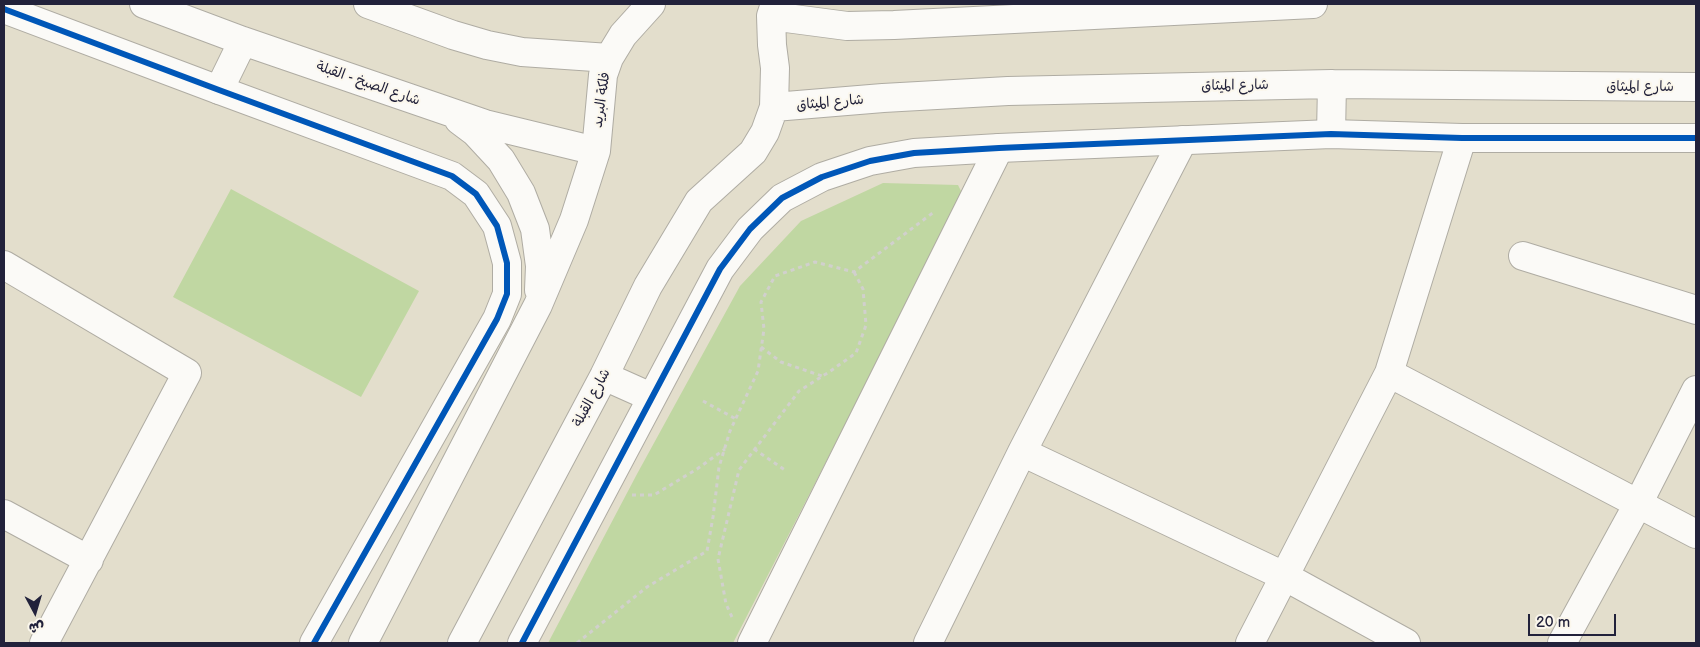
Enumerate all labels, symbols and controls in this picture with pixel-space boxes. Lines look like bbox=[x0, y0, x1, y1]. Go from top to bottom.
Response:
street label: شارع الصبخ - القبلة bbox=[314, 58, 422, 110]
street label: فلكة البريد bbox=[590, 71, 614, 129]
street label: شارع الميثاق bbox=[1201, 77, 1269, 95]
street label: شارع الميثاق bbox=[1606, 79, 1674, 95]
street label: شارع الميثاق bbox=[796, 92, 864, 114]
street label: شارع القبلة bbox=[570, 366, 614, 430]
north arrow bbox=[10, 587, 60, 637]
scale bar bbox=[1530, 604, 1618, 636]
text: 20 m bbox=[1536, 613, 1570, 632]
text: ش bbox=[28, 618, 45, 637]

